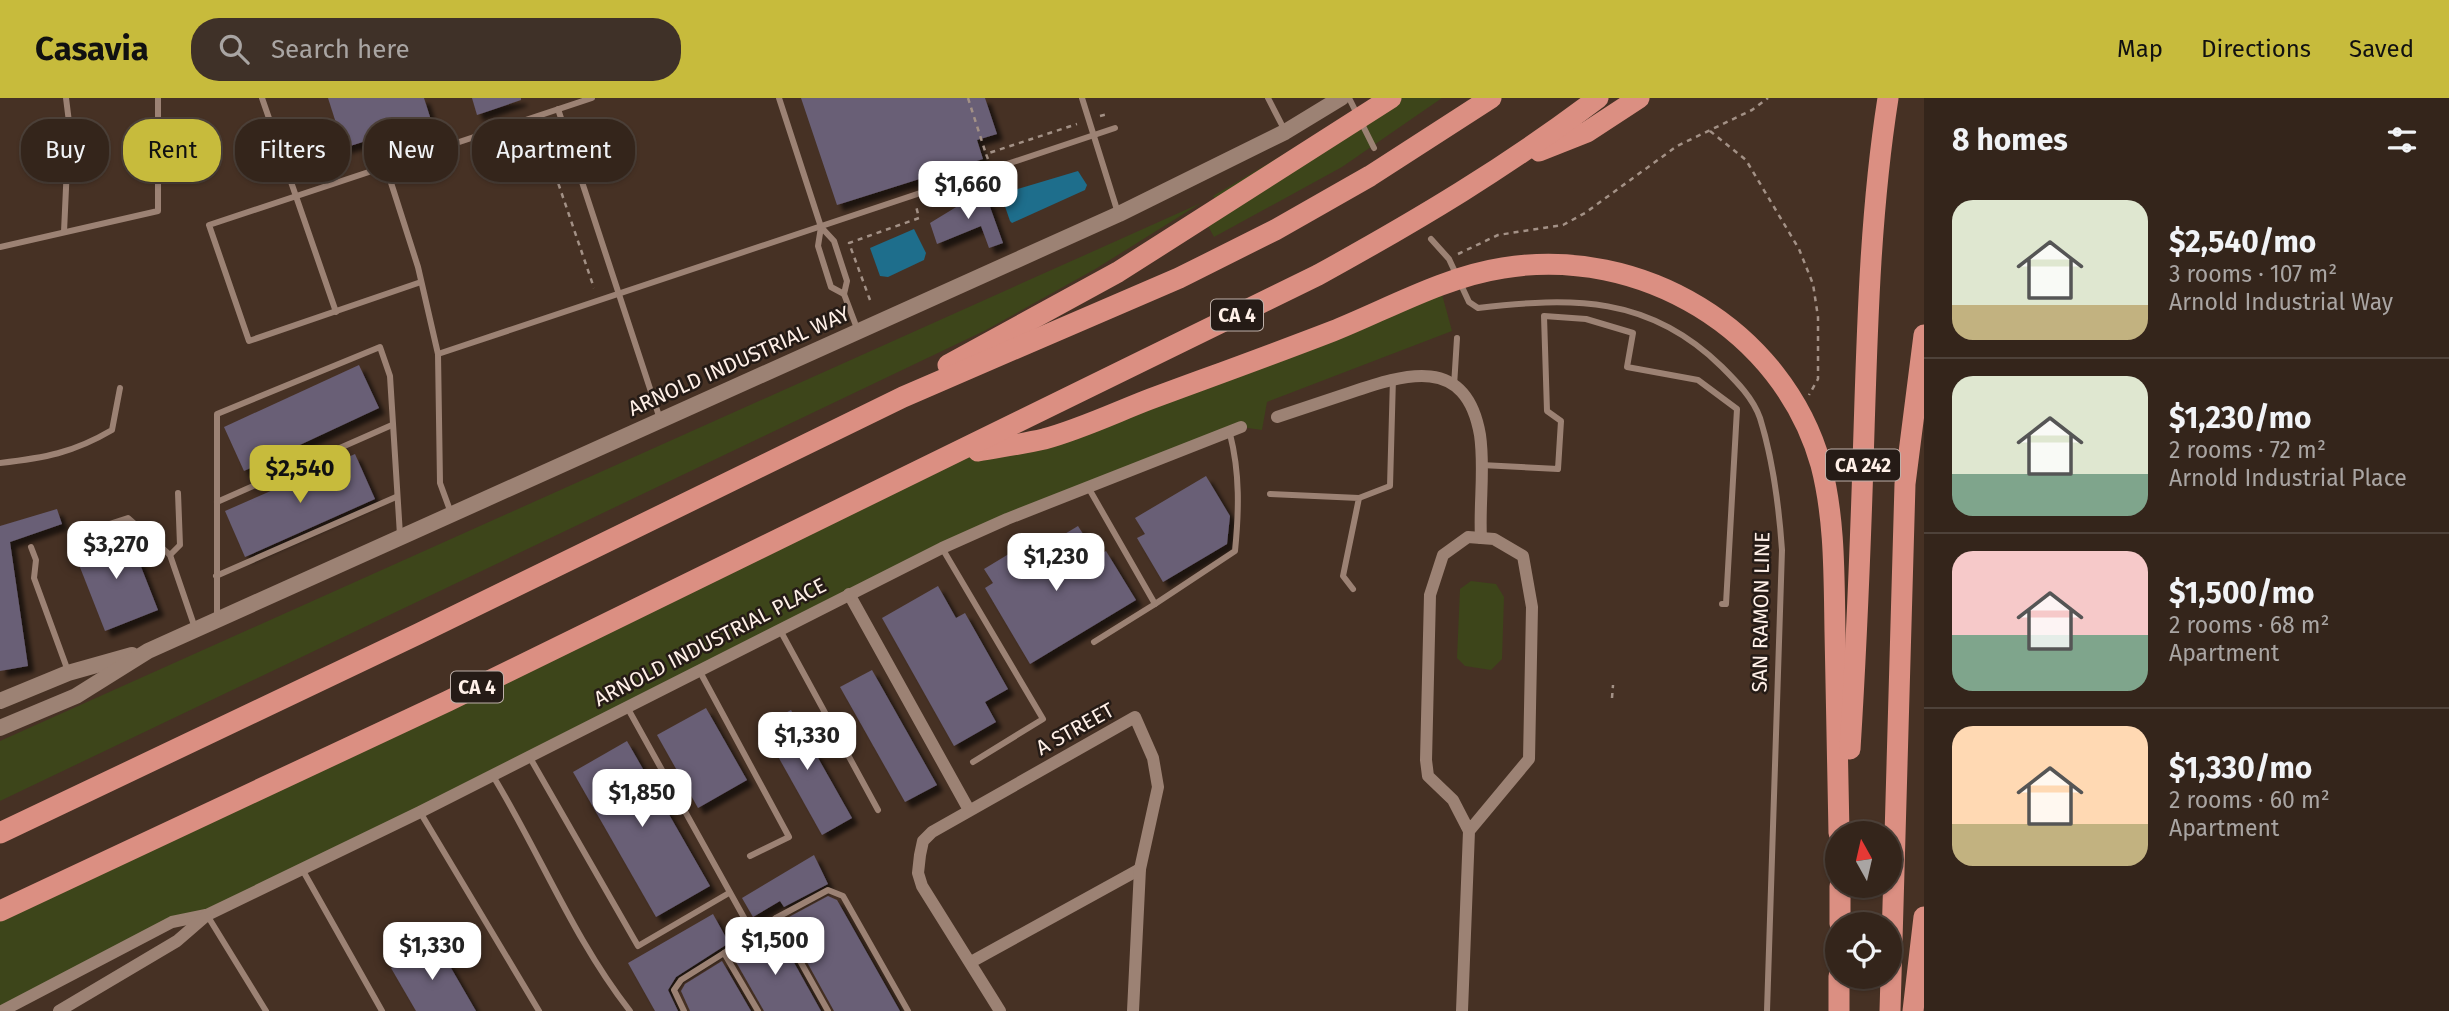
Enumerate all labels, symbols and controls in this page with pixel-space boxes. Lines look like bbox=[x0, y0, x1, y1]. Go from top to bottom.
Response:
search box bbox=[191, 18, 681, 81]
text: Casavia bbox=[35, 29, 149, 69]
icon: search bbox=[215, 30, 253, 68]
text: Search here bbox=[271, 34, 410, 65]
text: Map bbox=[2117, 35, 2163, 63]
text: Directions bbox=[2201, 35, 2311, 63]
text: Saved bbox=[2349, 35, 2414, 63]
chip: Buy bbox=[21, 119, 109, 182]
chip: Rent bbox=[123, 119, 221, 182]
chip: Filters bbox=[235, 119, 350, 182]
chip: New bbox=[364, 119, 458, 182]
chip: Apartment bbox=[472, 119, 635, 182]
icon: filters bbox=[2383, 121, 2421, 159]
text: 8 homes bbox=[1952, 122, 2068, 158]
pin: $1,660 bbox=[911, 162, 1025, 221]
text: $1,660 bbox=[934, 170, 1002, 198]
text: $2,540/mo bbox=[2169, 224, 2316, 260]
icon: home bbox=[2008, 228, 2092, 312]
text: 3 rooms · 107 m² bbox=[2169, 260, 2337, 288]
text: Arnold Industrial Way bbox=[2169, 288, 2393, 316]
street label: ARNOLD INDUSTRIAL WAY bbox=[624, 300, 854, 422]
road number: CA 4 bbox=[1211, 300, 1263, 330]
text: $1,230/mo bbox=[2169, 400, 2312, 436]
icon: home bbox=[2008, 404, 2092, 488]
text: 2 rooms · 72 m² bbox=[2169, 436, 2326, 464]
pin: $2,540 bbox=[243, 446, 357, 505]
road number: CA 242 bbox=[1826, 450, 1900, 480]
text: $2,540 bbox=[266, 454, 334, 482]
text: Arnold Industrial Place bbox=[2169, 464, 2407, 492]
pin: $3,270 bbox=[59, 522, 173, 581]
text: $3,270 bbox=[83, 530, 149, 558]
street label: SAN RAMON LINE bbox=[1747, 531, 1775, 693]
pin: $1,230 bbox=[999, 533, 1113, 593]
text: $1,230 bbox=[1023, 542, 1089, 570]
street label: ARNOLD INDUSTRIAL PLACE bbox=[589, 572, 831, 712]
text: $1,500/mo bbox=[2169, 575, 2315, 611]
icon: home bbox=[2008, 579, 2092, 663]
text: 2 rooms · 68 m² bbox=[2169, 611, 2330, 639]
text: Apartment bbox=[2169, 639, 2279, 667]
road number: CA 4 bbox=[451, 672, 503, 702]
street label: A STREET bbox=[1031, 697, 1119, 761]
pin: $1,330 bbox=[750, 712, 864, 772]
text: $1,330 bbox=[774, 721, 840, 749]
text: $1,330/mo bbox=[2169, 750, 2312, 786]
icon: home bbox=[2008, 754, 2092, 838]
pin: $1,850 bbox=[585, 770, 699, 829]
text: $1,850 bbox=[608, 778, 676, 806]
text: 2 rooms · 60 m² bbox=[2169, 786, 2330, 814]
text: Apartment bbox=[2169, 814, 2279, 842]
north arrow bbox=[1825, 821, 1902, 898]
map controls bbox=[1825, 821, 1902, 989]
button: locate bbox=[1825, 912, 1902, 989]
pin: $1,500 bbox=[718, 918, 832, 977]
pin: $1,330 bbox=[375, 922, 489, 982]
text: $1,500 bbox=[741, 926, 809, 954]
text: $1,330 bbox=[399, 931, 465, 959]

